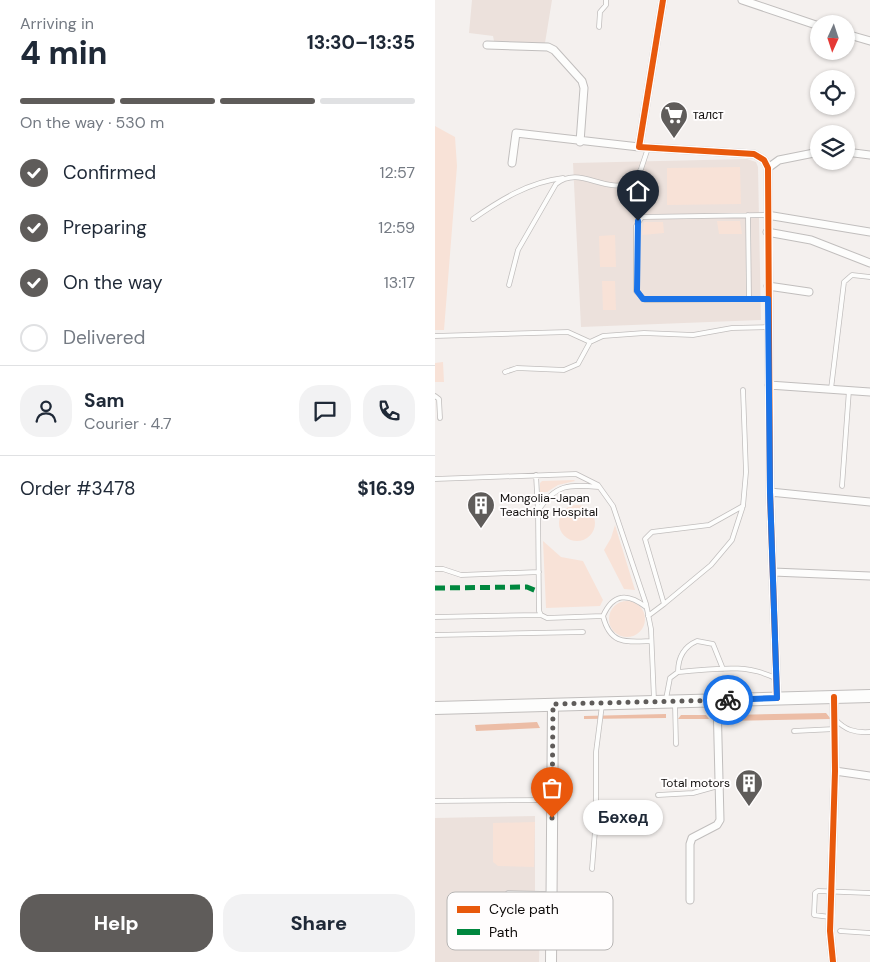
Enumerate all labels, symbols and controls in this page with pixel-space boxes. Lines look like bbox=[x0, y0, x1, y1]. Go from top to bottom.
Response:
text: Arriving in bbox=[20, 13, 94, 34]
north arrow bbox=[810, 15, 855, 60]
map controls bbox=[810, 15, 855, 170]
text: 13:30–13:35 bbox=[307, 30, 415, 55]
text: 4 min bbox=[20, 32, 107, 74]
button: locate bbox=[810, 70, 855, 115]
supermarket icon: талст bbox=[659, 100, 689, 139]
place label: талст bbox=[693, 107, 724, 123]
text: On the way · 530 m bbox=[20, 112, 164, 133]
button: layers bbox=[810, 125, 855, 170]
icon: check bbox=[20, 159, 48, 187]
text: Confirmed bbox=[63, 160, 156, 185]
text: 12:57 bbox=[380, 162, 415, 183]
pin bbox=[617, 170, 659, 221]
icon: home bbox=[624, 177, 652, 205]
icon: check bbox=[20, 214, 48, 242]
text: Preparing bbox=[63, 215, 147, 240]
text: 12:59 bbox=[378, 217, 415, 238]
icon: check bbox=[20, 269, 48, 297]
text: On the way bbox=[63, 270, 163, 295]
text: 13:17 bbox=[384, 272, 415, 293]
text: Delivered bbox=[63, 325, 145, 350]
button: person bbox=[20, 385, 72, 437]
button: chat bbox=[299, 385, 351, 437]
button: phone bbox=[363, 385, 415, 437]
text: Sam bbox=[84, 388, 125, 413]
text: Courier · 4.7 bbox=[84, 413, 172, 434]
text: Order #3478 bbox=[20, 476, 136, 501]
text: $16.39 bbox=[357, 476, 415, 501]
building icon: Mongolia-Japan Teaching Hospital bbox=[466, 490, 496, 529]
place label: Mongolia-Japan Teaching Hospital bbox=[500, 490, 598, 520]
courier bbox=[703, 675, 753, 725]
icon: bike bbox=[714, 686, 742, 714]
pin bbox=[531, 767, 573, 818]
building icon: Total motors bbox=[734, 768, 764, 807]
icon: bag bbox=[538, 774, 566, 802]
place label: Total motors bbox=[661, 775, 730, 791]
callout: Бөхөд bbox=[582, 800, 662, 836]
text: Бөхөд bbox=[598, 807, 648, 828]
legend bbox=[447, 892, 613, 950]
button: Help bbox=[20, 894, 213, 952]
button: Share bbox=[223, 894, 415, 952]
text: Cycle path bbox=[489, 900, 559, 918]
text: Path bbox=[489, 923, 518, 941]

